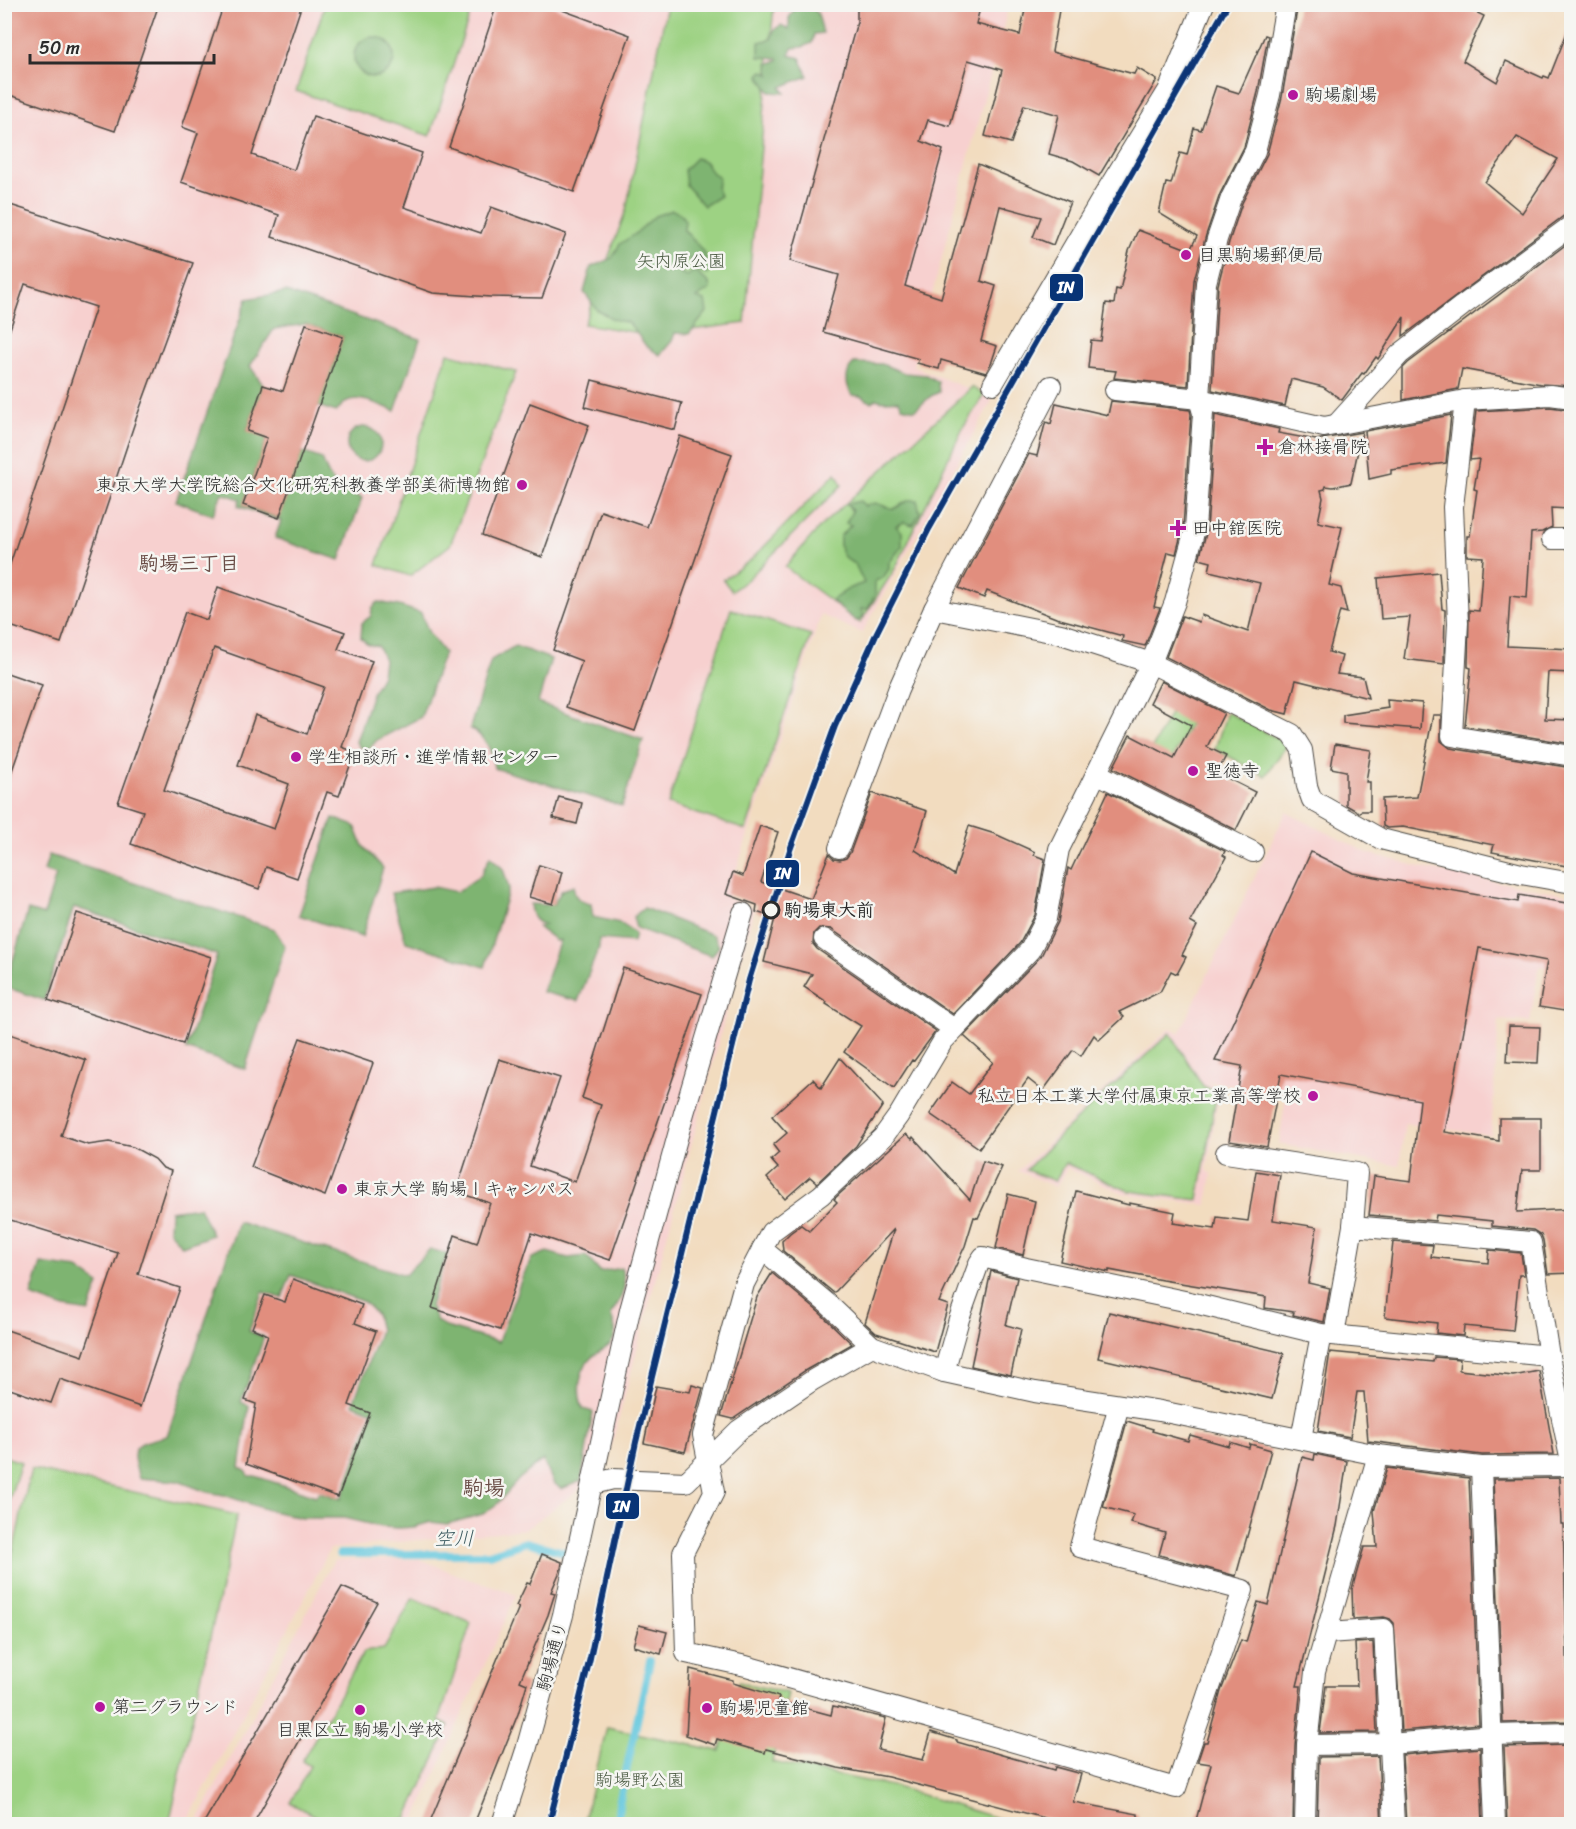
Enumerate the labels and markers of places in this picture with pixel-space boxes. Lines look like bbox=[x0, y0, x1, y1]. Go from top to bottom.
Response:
place label: 駒場劇場 bbox=[1305, 79, 1377, 111]
marker: 駒場劇場 bbox=[1286, 88, 1300, 102]
place label: 目黒駒場郵便局 bbox=[1198, 239, 1324, 271]
marker: 目黒駒場郵便局 bbox=[1179, 248, 1193, 262]
place label: 倉林接骨院 bbox=[1278, 431, 1368, 463]
marker: 倉林接骨院 bbox=[1256, 438, 1274, 456]
place label: 東京大学大学院総合文化研究科教養学部美術博物館 bbox=[96, 469, 510, 501]
marker: 東京大学大学院総合文化研究科教養学部美術博物館 bbox=[515, 478, 529, 492]
place label: 田中舘医院 bbox=[1192, 512, 1282, 544]
marker: 田中舘医院 bbox=[1169, 519, 1187, 537]
place label: 学生相談所・進学情報センター bbox=[308, 741, 559, 773]
marker: 学生相談所・進学情報センター bbox=[289, 750, 303, 764]
place label: 聖徳寺 bbox=[1205, 755, 1259, 787]
marker: 聖徳寺 bbox=[1186, 764, 1200, 778]
place label: 駒場東大前 bbox=[784, 894, 874, 926]
marker: 駒場東大前 bbox=[762, 901, 780, 919]
place label: 私立日本工業大学付属東京工業高等学校 bbox=[977, 1080, 1301, 1112]
marker: 私立日本工業大学付属東京工業高等学校 bbox=[1306, 1089, 1320, 1103]
place label: 東京大学 駒場Ⅰキャンパス bbox=[354, 1173, 574, 1205]
marker: 東京大学 駒場Ⅰキャンパス bbox=[335, 1182, 349, 1196]
place label: 第二グラウンド bbox=[112, 1691, 238, 1723]
place label: 駒場児童館 bbox=[719, 1692, 809, 1724]
marker: 第二グラウンド bbox=[93, 1700, 107, 1714]
marker: 駒場児童館 bbox=[700, 1701, 714, 1715]
marker: 目黒区立 駒場小学校 bbox=[353, 1703, 367, 1717]
place label: 目黒区立 駒場小学校 bbox=[277, 1714, 443, 1746]

